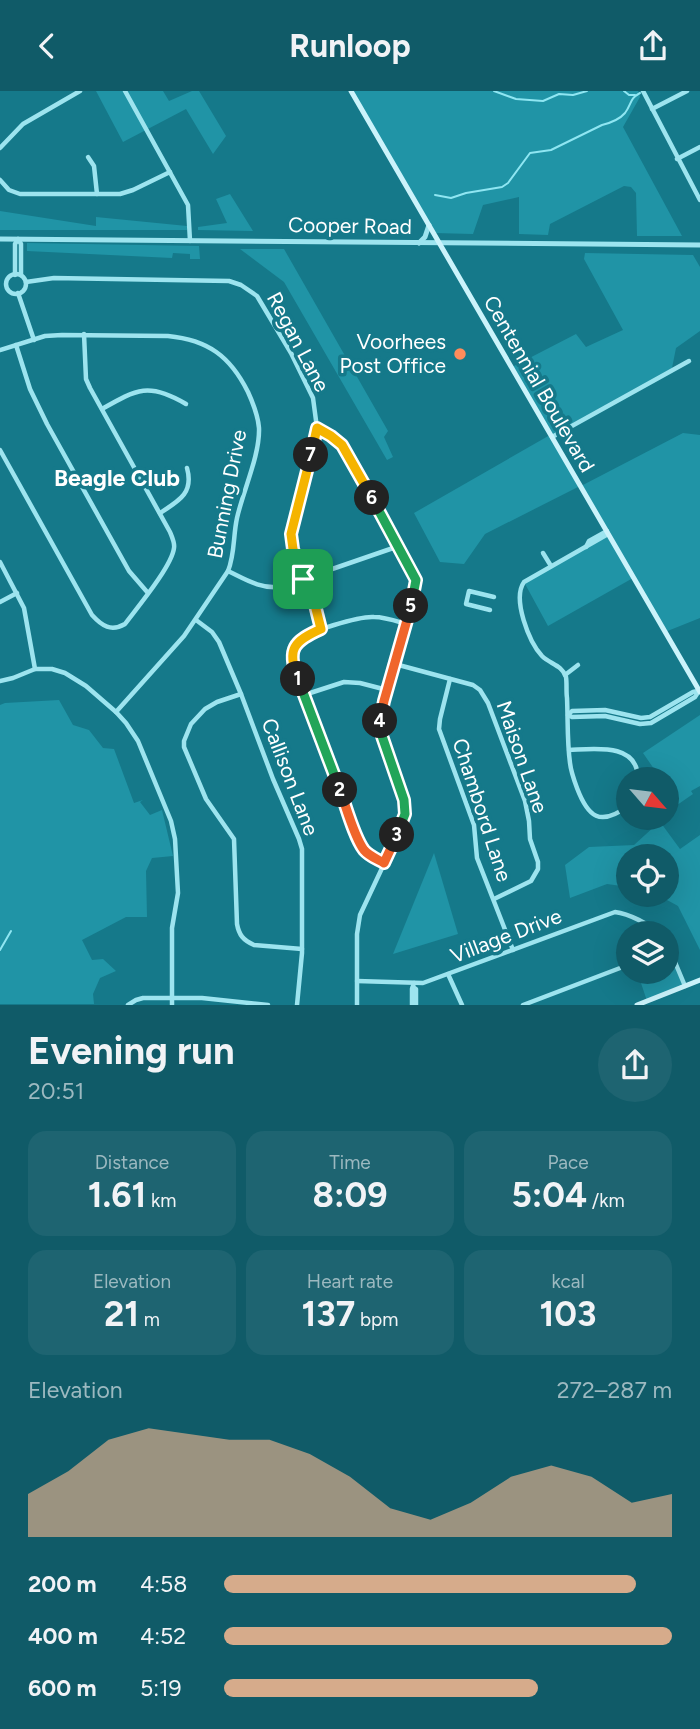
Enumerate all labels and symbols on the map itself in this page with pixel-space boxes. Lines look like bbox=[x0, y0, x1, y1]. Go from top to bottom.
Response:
street label: Cooper Road bbox=[288, 212, 412, 239]
street label: Regan Lane bbox=[262, 288, 335, 396]
street label: Centennial Boulevard bbox=[479, 291, 600, 477]
place label: Voorhees Post Office bbox=[339, 329, 446, 378]
marker: Voorhees Post Office bbox=[452, 346, 468, 362]
street label: Bunning Drive bbox=[202, 427, 251, 560]
pin: 7 bbox=[294, 437, 328, 473]
district label: Beagle Club bbox=[54, 464, 180, 492]
pin: 6 bbox=[354, 481, 390, 515]
pin bbox=[273, 549, 333, 609]
pin: 5 bbox=[394, 589, 428, 623]
pin: 1 bbox=[280, 661, 316, 697]
street label: Maison Lane bbox=[492, 697, 553, 816]
pin: 4 bbox=[362, 703, 398, 739]
street label: Callison Lane bbox=[257, 715, 324, 839]
street label: Chambord Lane bbox=[448, 735, 517, 885]
north arrow bbox=[616, 767, 679, 829]
pin: 2 bbox=[322, 773, 358, 807]
pin: 3 bbox=[380, 817, 414, 853]
street label: Village Drive bbox=[447, 903, 565, 968]

